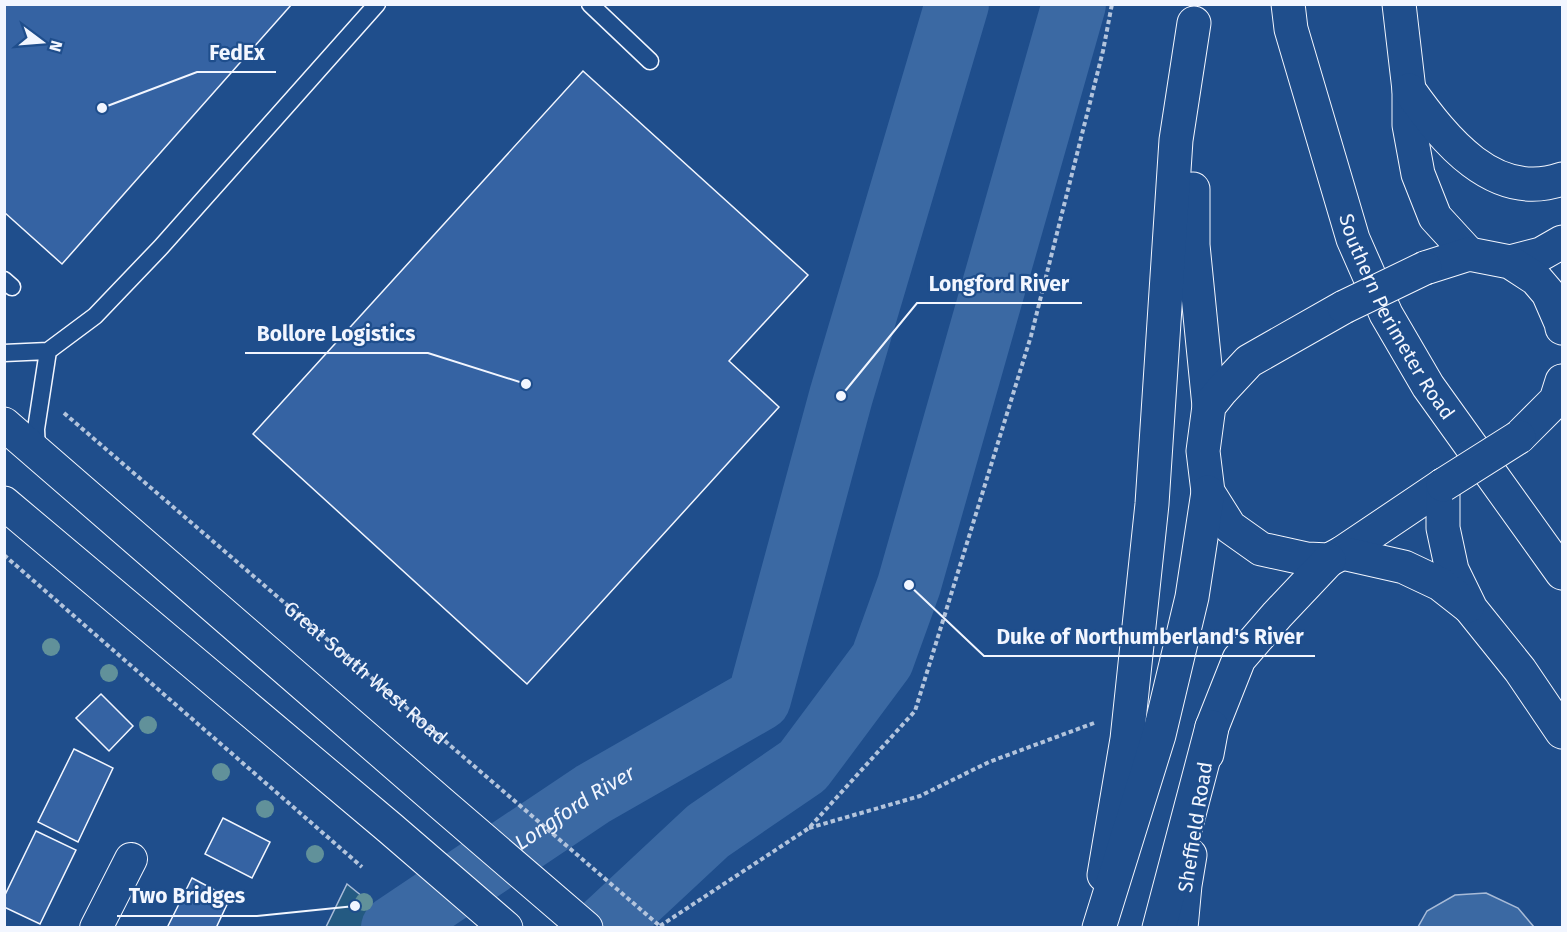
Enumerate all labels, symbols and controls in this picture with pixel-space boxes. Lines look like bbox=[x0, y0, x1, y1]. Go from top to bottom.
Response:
north arrow bbox=[12, 12, 72, 72]
callout: FedEx bbox=[197, 33, 276, 72]
text: N bbox=[45, 38, 67, 54]
text: FedEx bbox=[209, 40, 265, 66]
street label: Southern Perimeter Road bbox=[1334, 211, 1460, 424]
callout: Longford River bbox=[917, 264, 1082, 303]
text: Longford River bbox=[929, 271, 1070, 297]
callout: Bollore Logistics bbox=[245, 314, 428, 353]
text: Bollore Logistics bbox=[257, 321, 415, 347]
street label: Great South West Road bbox=[279, 596, 452, 750]
callout: Duke of Northumberland's River bbox=[984, 617, 1315, 656]
text: Duke of Northumberland's River bbox=[996, 624, 1304, 650]
water label: Longford River bbox=[510, 759, 640, 856]
street label: Sheffield Road bbox=[1173, 760, 1217, 894]
callout: Two Bridges bbox=[117, 877, 257, 916]
text: Two Bridges bbox=[129, 883, 245, 909]

